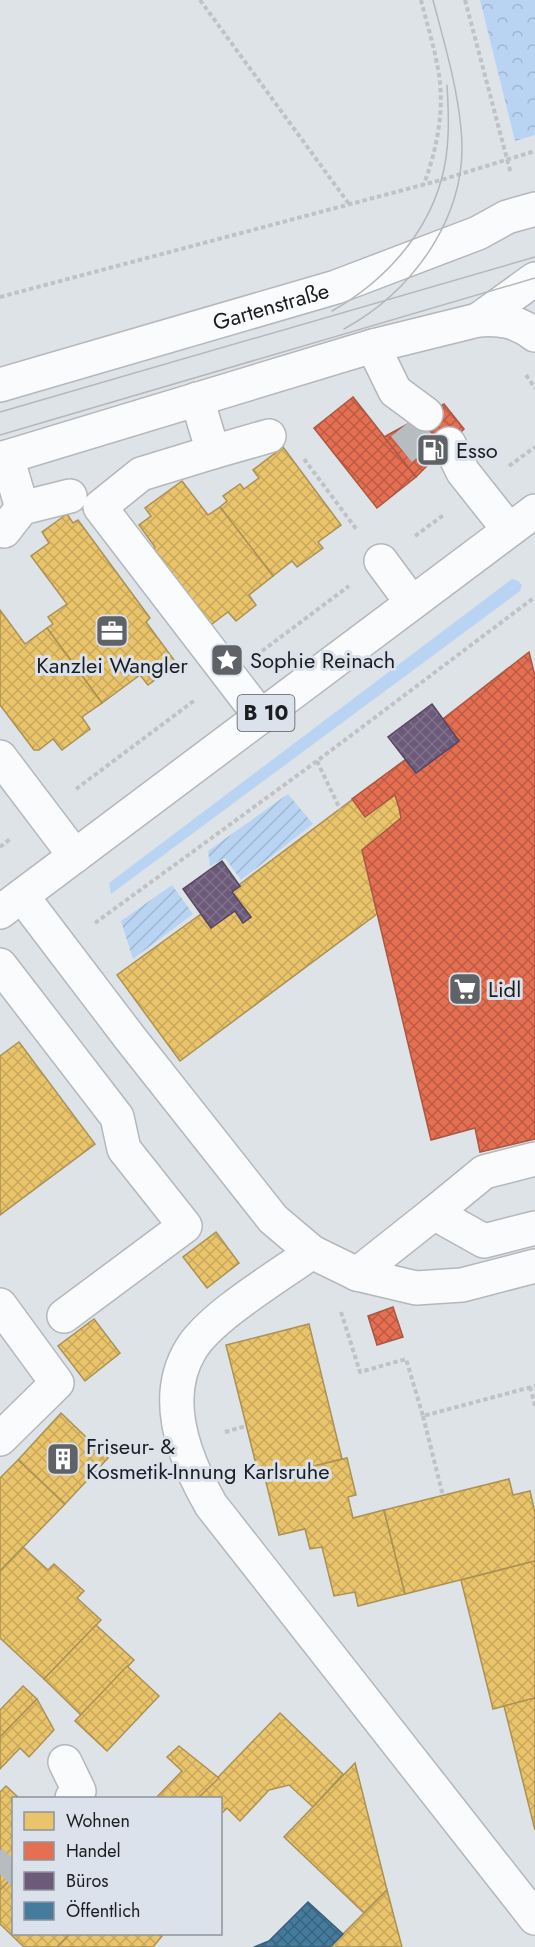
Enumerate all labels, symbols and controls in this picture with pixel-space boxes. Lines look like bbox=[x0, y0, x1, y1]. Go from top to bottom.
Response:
street label: Gartenstraße bbox=[209, 274, 333, 338]
fuel station icon: Esso bbox=[415, 432, 451, 468]
place label: Esso bbox=[456, 434, 498, 466]
office icon: Kanzlei Wangler bbox=[94, 613, 130, 649]
place icon: Sophie Reinach bbox=[209, 642, 245, 678]
place label: Sophie Reinach bbox=[250, 644, 395, 676]
place label: Kanzlei Wangler bbox=[36, 649, 188, 681]
road number: B 10 bbox=[238, 695, 294, 731]
supermarket icon: Lidl bbox=[447, 971, 483, 1007]
place label: Lidl bbox=[488, 973, 521, 1005]
place label: Friseur- & Kosmetik-Innung Karlsruhe bbox=[86, 1430, 330, 1487]
building icon: Friseur- & Kosmetik-Innung Karlsruhe bbox=[45, 1441, 81, 1477]
legend bbox=[12, 1797, 222, 1935]
text: Wohnen bbox=[66, 1808, 130, 1834]
text: Handel bbox=[66, 1838, 121, 1864]
text: Büros bbox=[66, 1868, 108, 1894]
text: Öffentlich bbox=[66, 1898, 140, 1924]

